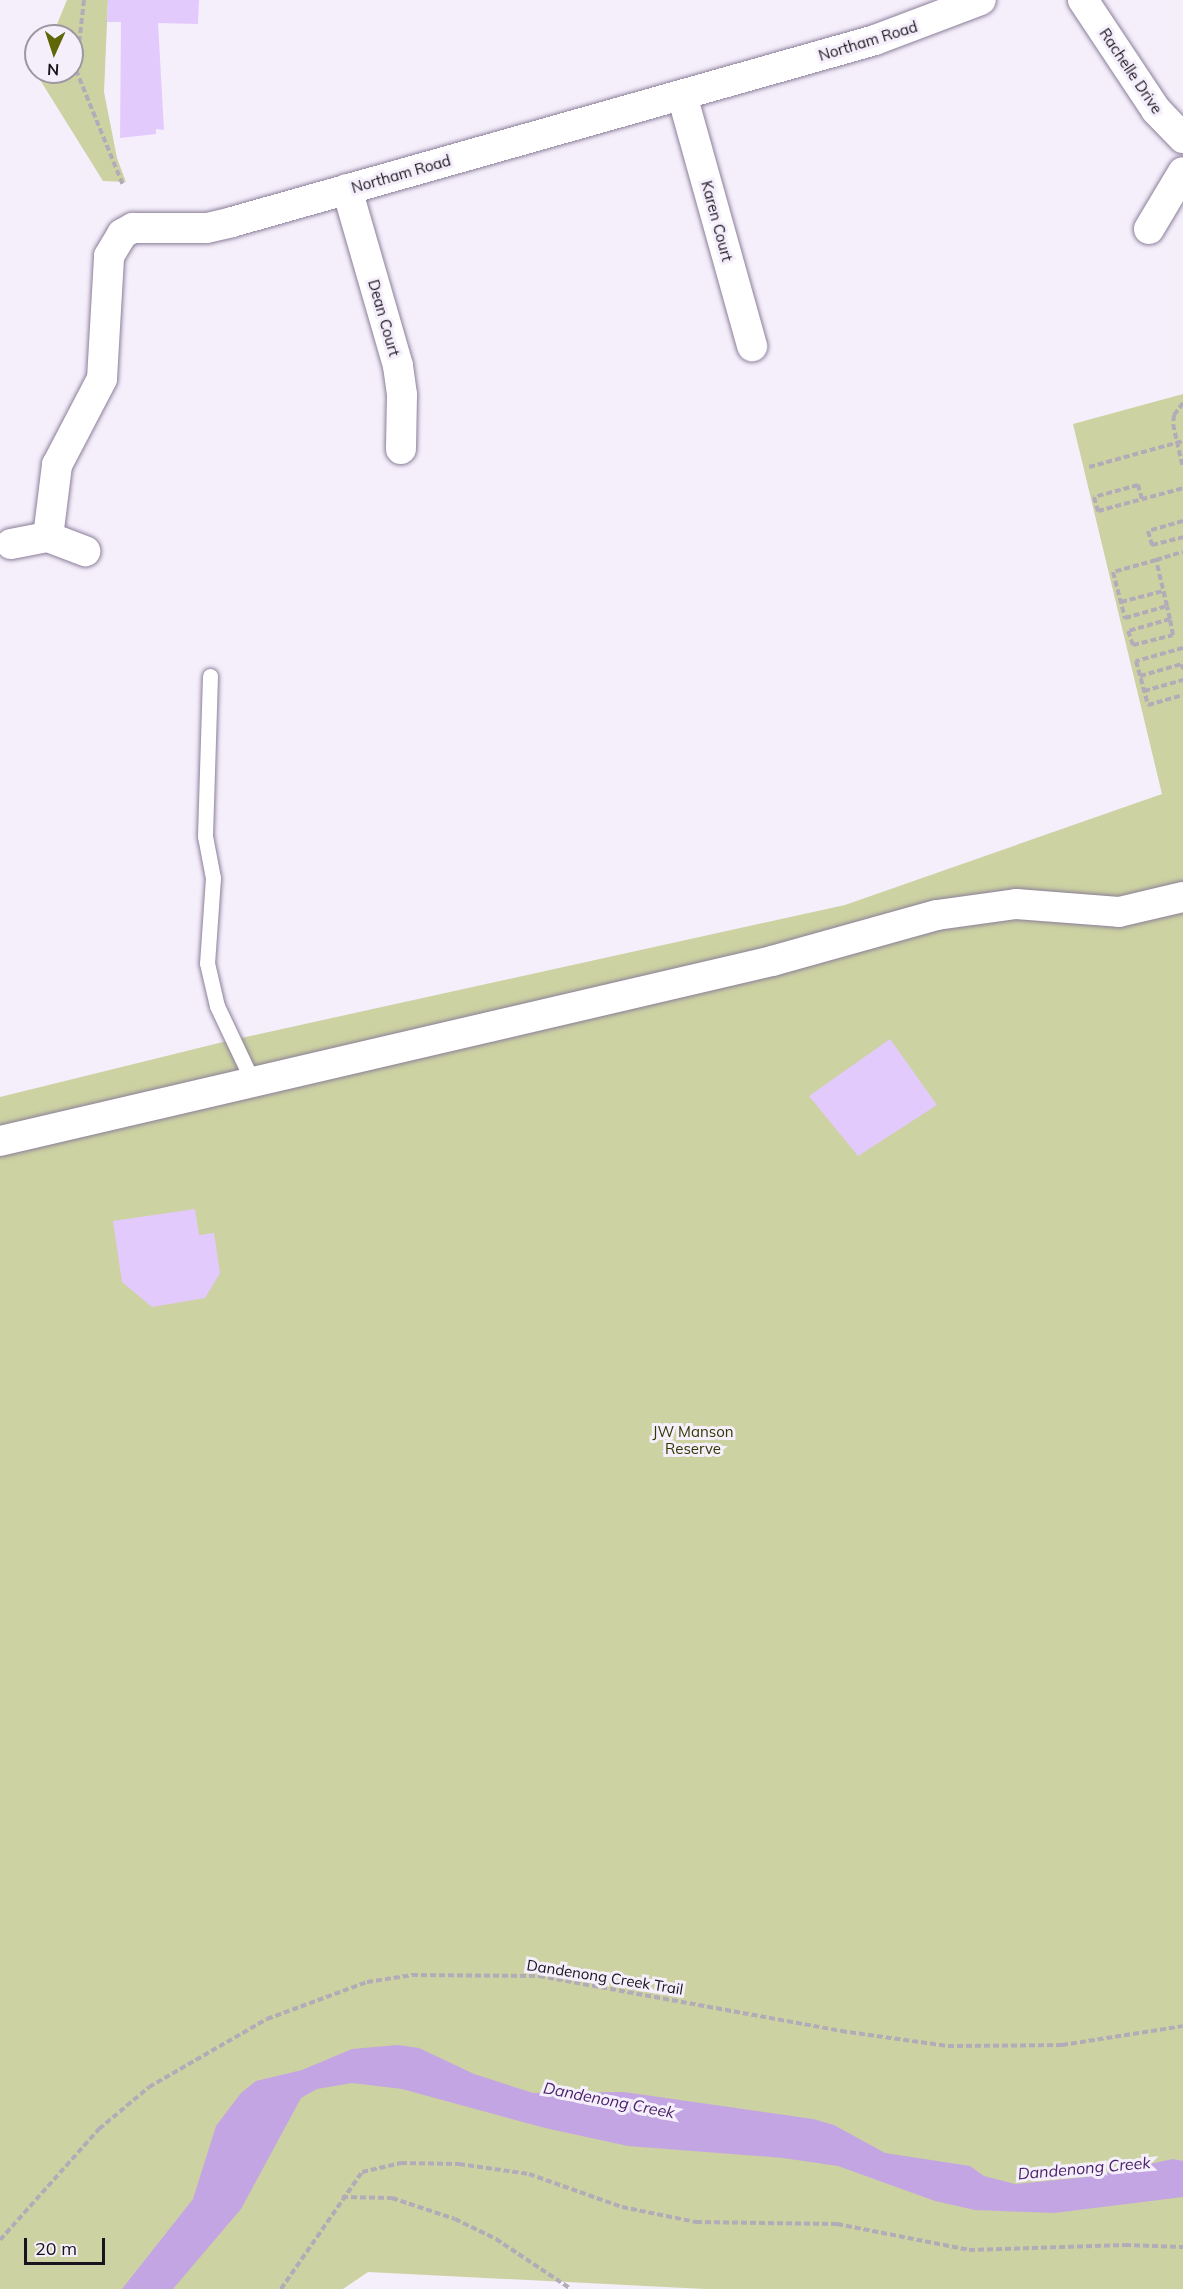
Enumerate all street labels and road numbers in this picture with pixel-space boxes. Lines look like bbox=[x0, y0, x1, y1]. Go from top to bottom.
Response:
street label: Northam Road bbox=[816, 17, 920, 65]
street label: Rachelle Drive bbox=[1096, 25, 1166, 117]
street label: Northam Road bbox=[349, 151, 453, 197]
street label: Karen Court bbox=[698, 179, 736, 263]
street label: Dean Court bbox=[364, 277, 404, 359]
street label: Dandenong Creek Trail bbox=[525, 1956, 685, 1998]

